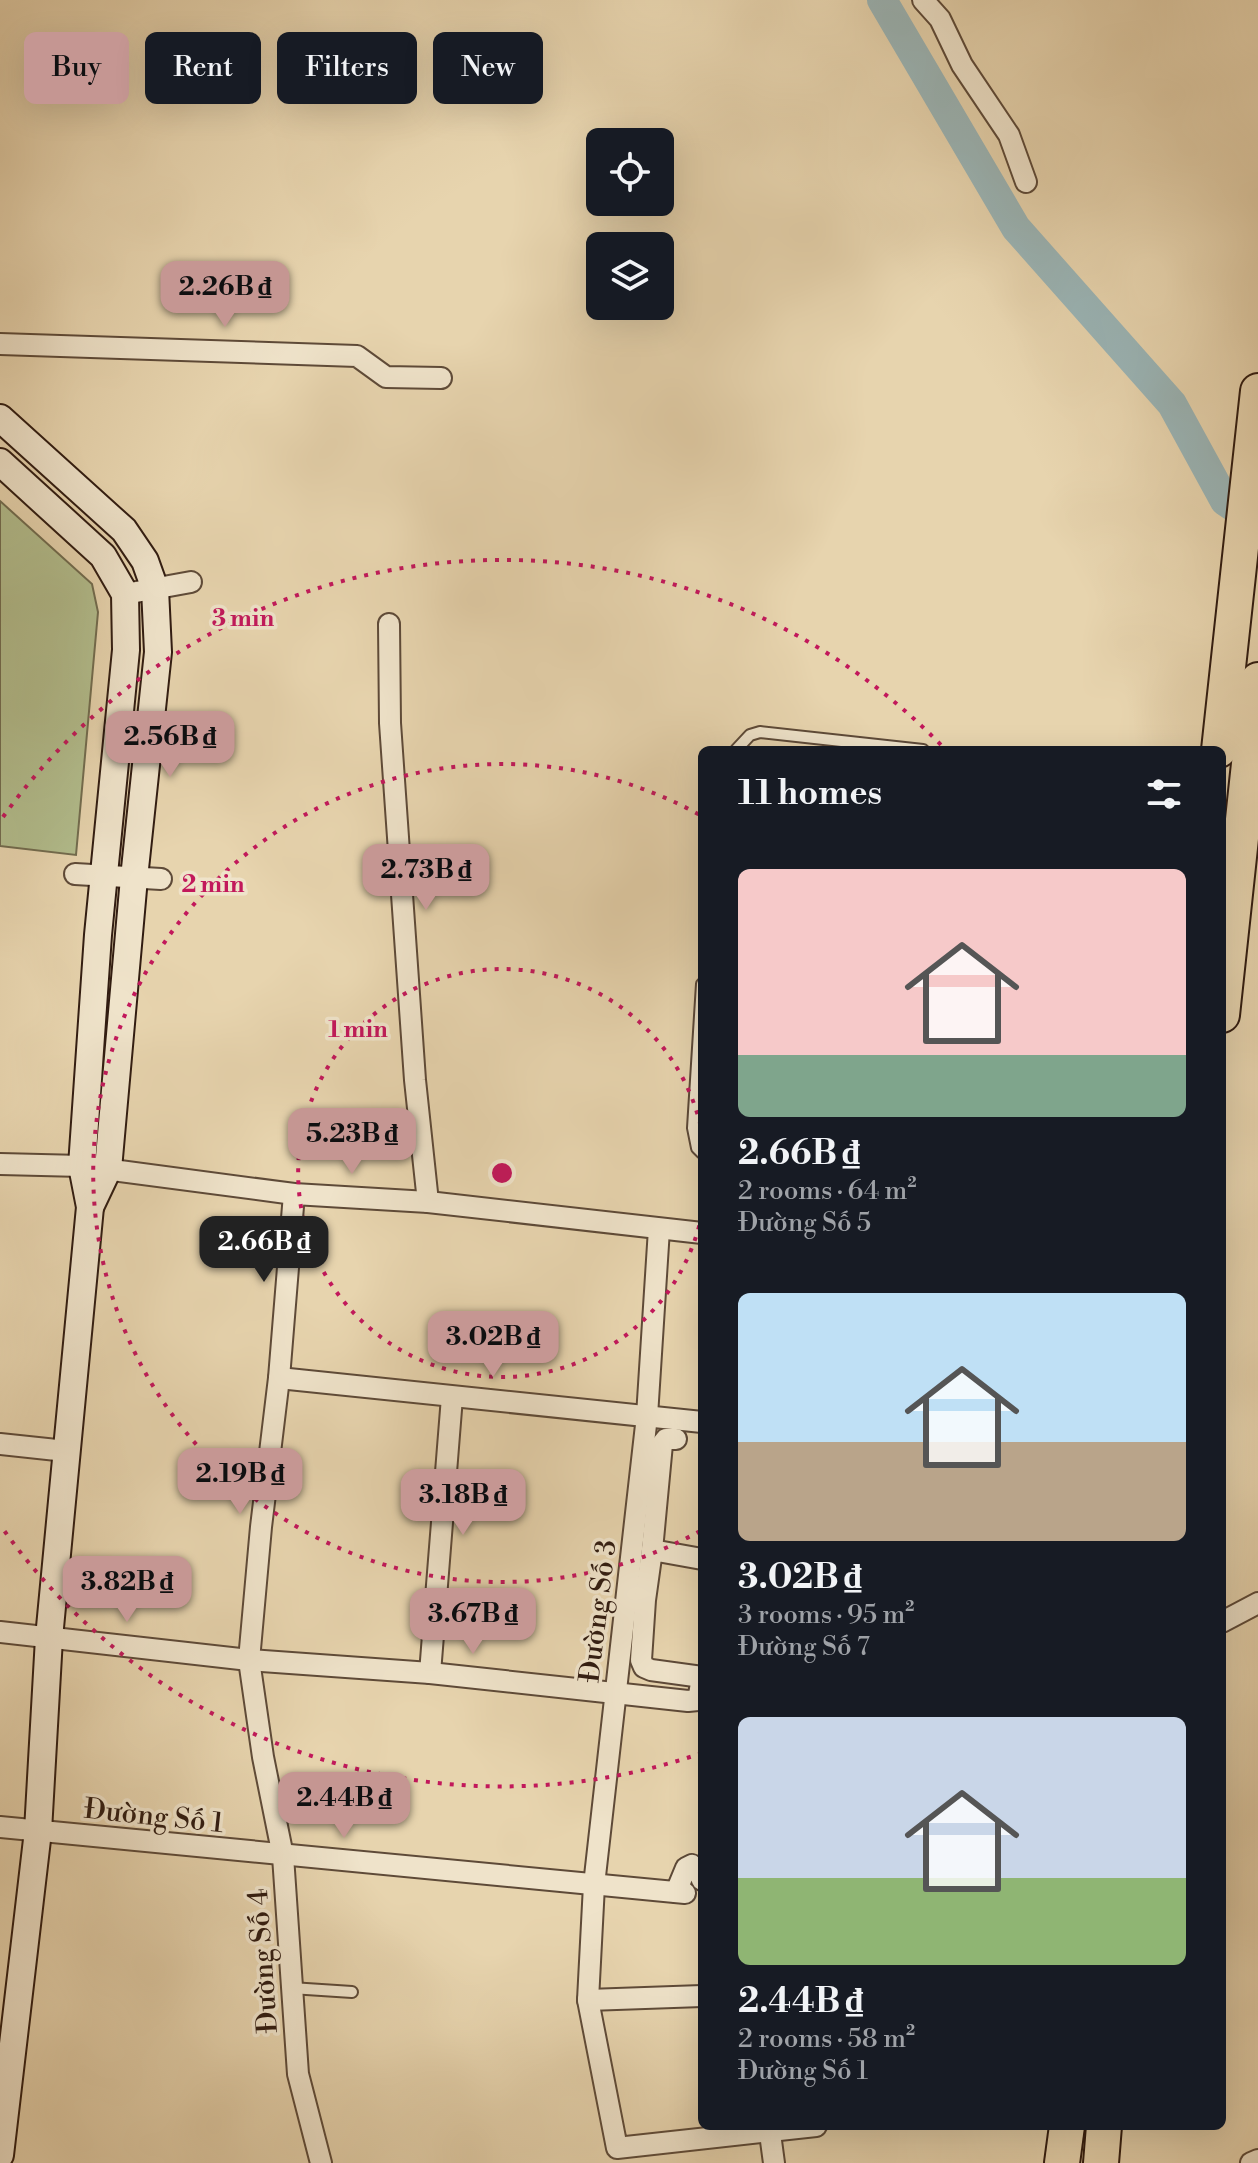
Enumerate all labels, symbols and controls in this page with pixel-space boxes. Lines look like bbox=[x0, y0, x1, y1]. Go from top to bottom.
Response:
chip: Buy bbox=[24, 32, 129, 104]
chip: Rent bbox=[145, 32, 261, 104]
chip: Filters bbox=[277, 32, 417, 104]
chip: New bbox=[433, 32, 543, 104]
map controls bbox=[586, 128, 674, 320]
button: locate bbox=[586, 128, 674, 216]
button: layers bbox=[586, 232, 674, 320]
pin: 2.26B ₫ bbox=[151, 261, 299, 329]
text: 2.26B ₫ bbox=[178, 271, 272, 303]
text: 3 min bbox=[212, 604, 275, 634]
pin: 2.56B ₫ bbox=[96, 711, 244, 779]
text: 2.56B ₫ bbox=[124, 721, 216, 753]
icon: filters bbox=[1142, 772, 1186, 816]
text: 11 homes bbox=[738, 773, 882, 815]
pin: 2.73B ₫ bbox=[352, 844, 500, 912]
text: 2.73B ₫ bbox=[380, 854, 472, 886]
text: 2 min bbox=[181, 870, 245, 900]
icon: home bbox=[890, 921, 1034, 1065]
text: 1 min bbox=[328, 1015, 388, 1045]
pin: 5.23B ₫ bbox=[278, 1108, 426, 1176]
text: 5.23B ₫ bbox=[306, 1118, 398, 1150]
text: 2.66B ₫ bbox=[738, 1133, 860, 1175]
centre of rings bbox=[488, 1159, 516, 1187]
text: 2 rooms · 64 m² bbox=[738, 1175, 917, 1207]
text: Đường Số 5 bbox=[738, 1207, 871, 1239]
pin: 2.66B ₫ bbox=[190, 1216, 338, 1284]
text: 2.66B ₫ bbox=[217, 1226, 311, 1258]
pin: 3.02B ₫ bbox=[419, 1311, 567, 1379]
text: 3.02B ₫ bbox=[446, 1321, 540, 1353]
icon: home bbox=[890, 1345, 1034, 1489]
pin: 2.19B ₫ bbox=[166, 1448, 314, 1516]
text: 2.19B ₫ bbox=[195, 1458, 285, 1490]
pin: 3.18B ₫ bbox=[389, 1469, 537, 1537]
text: 3.18B ₫ bbox=[419, 1479, 507, 1511]
street label: Đường Số 3 bbox=[572, 1538, 625, 1685]
pin: 3.82B ₫ bbox=[53, 1556, 201, 1624]
text: 3.02B ₫ bbox=[738, 1557, 862, 1599]
text: 3.82B ₫ bbox=[81, 1566, 173, 1598]
pin: 3.67B ₫ bbox=[399, 1588, 547, 1656]
text: 3.67B ₫ bbox=[428, 1598, 518, 1630]
text: 3 rooms · 95 m² bbox=[738, 1599, 914, 1631]
text: Đường Số 7 bbox=[738, 1631, 870, 1663]
icon: home bbox=[890, 1769, 1034, 1913]
pin: 2.44B ₫ bbox=[270, 1772, 418, 1840]
text: 2.44B ₫ bbox=[296, 1782, 392, 1814]
street label: Đường Số 1 bbox=[82, 1792, 225, 1841]
street label: Đường Số 4 bbox=[241, 1888, 286, 2034]
text: 2.44B ₫ bbox=[738, 1981, 863, 2023]
text: 2 rooms · 58 m² bbox=[738, 2023, 915, 2055]
text: Đường Số 1 bbox=[738, 2055, 868, 2087]

